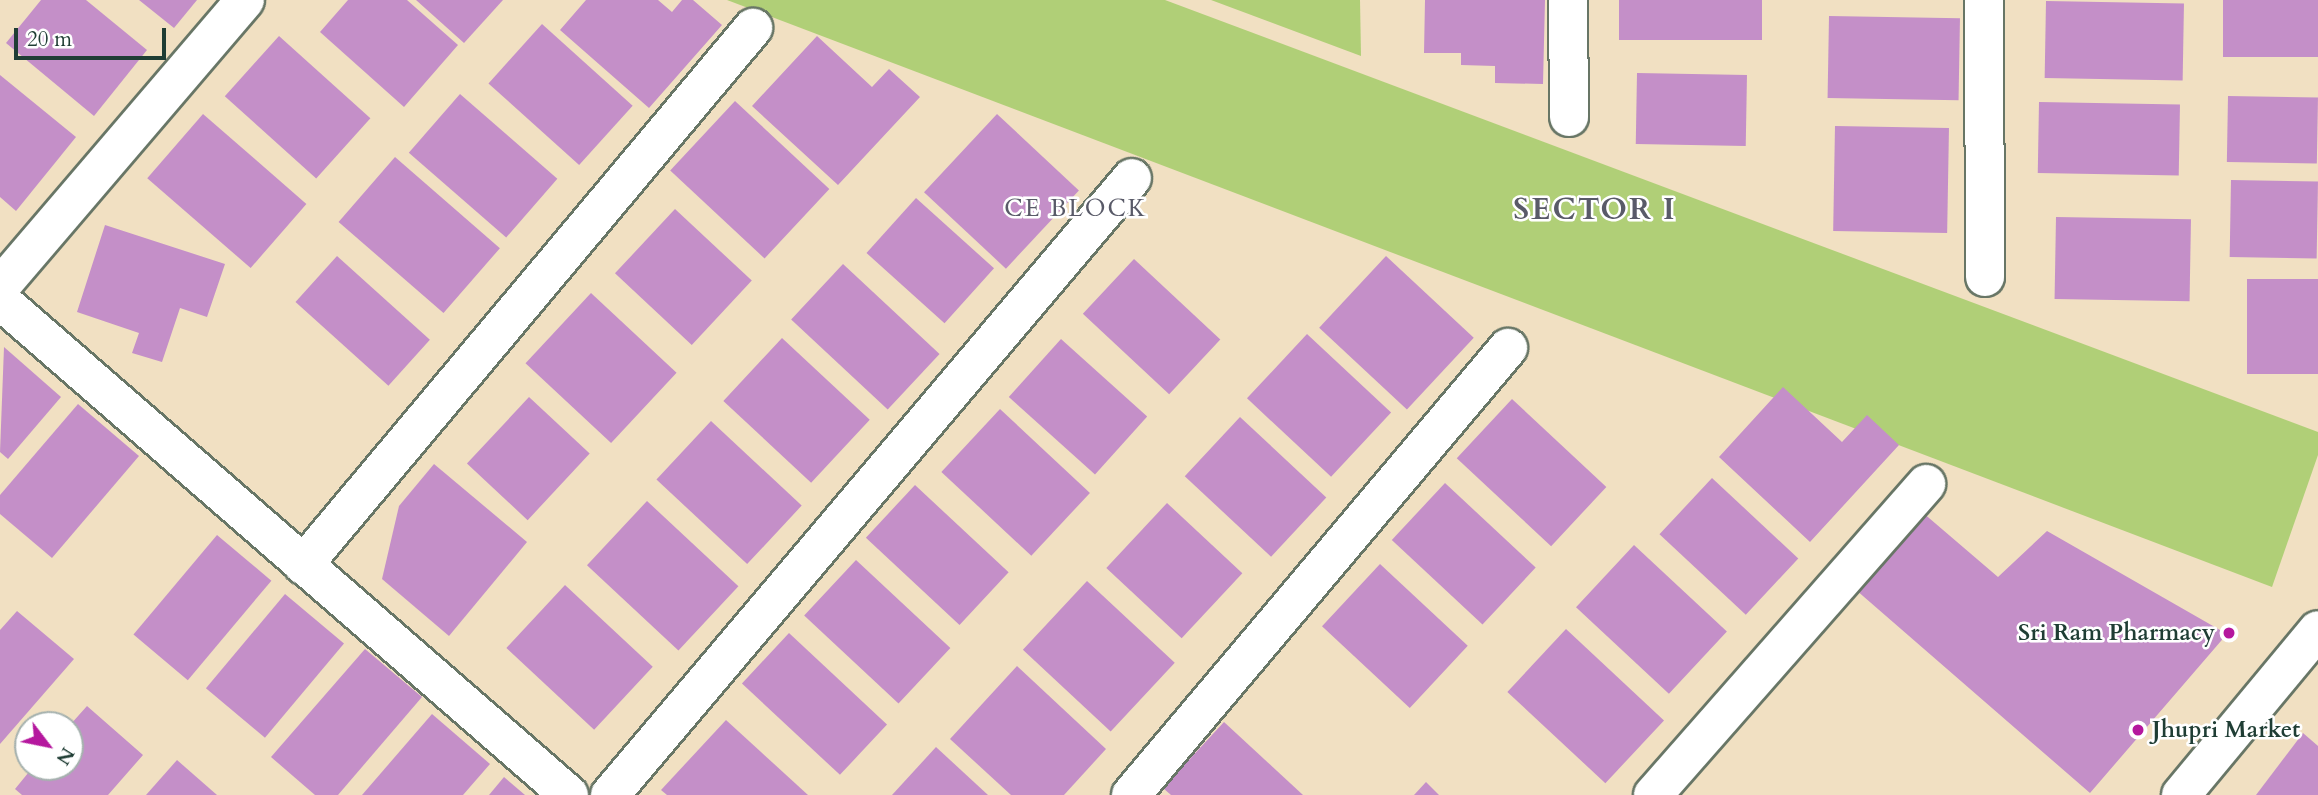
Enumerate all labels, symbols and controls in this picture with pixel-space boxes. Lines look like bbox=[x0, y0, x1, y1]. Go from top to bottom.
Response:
scale bar bbox=[18, 14, 170, 58]
text: 20 m bbox=[27, 25, 72, 54]
district label: SECTOR I bbox=[1514, 192, 1676, 228]
district label: CE BLOCK bbox=[1005, 195, 1147, 223]
place label: Sri Ram Pharmacy bbox=[2018, 619, 2215, 647]
marker: Sri Ram Pharmacy bbox=[2221, 625, 2237, 641]
north arrow bbox=[14, 711, 84, 781]
place label: Jhupri Market bbox=[2152, 716, 2300, 744]
marker: Jhupri Market bbox=[2130, 722, 2146, 738]
text: N bbox=[50, 742, 81, 770]

